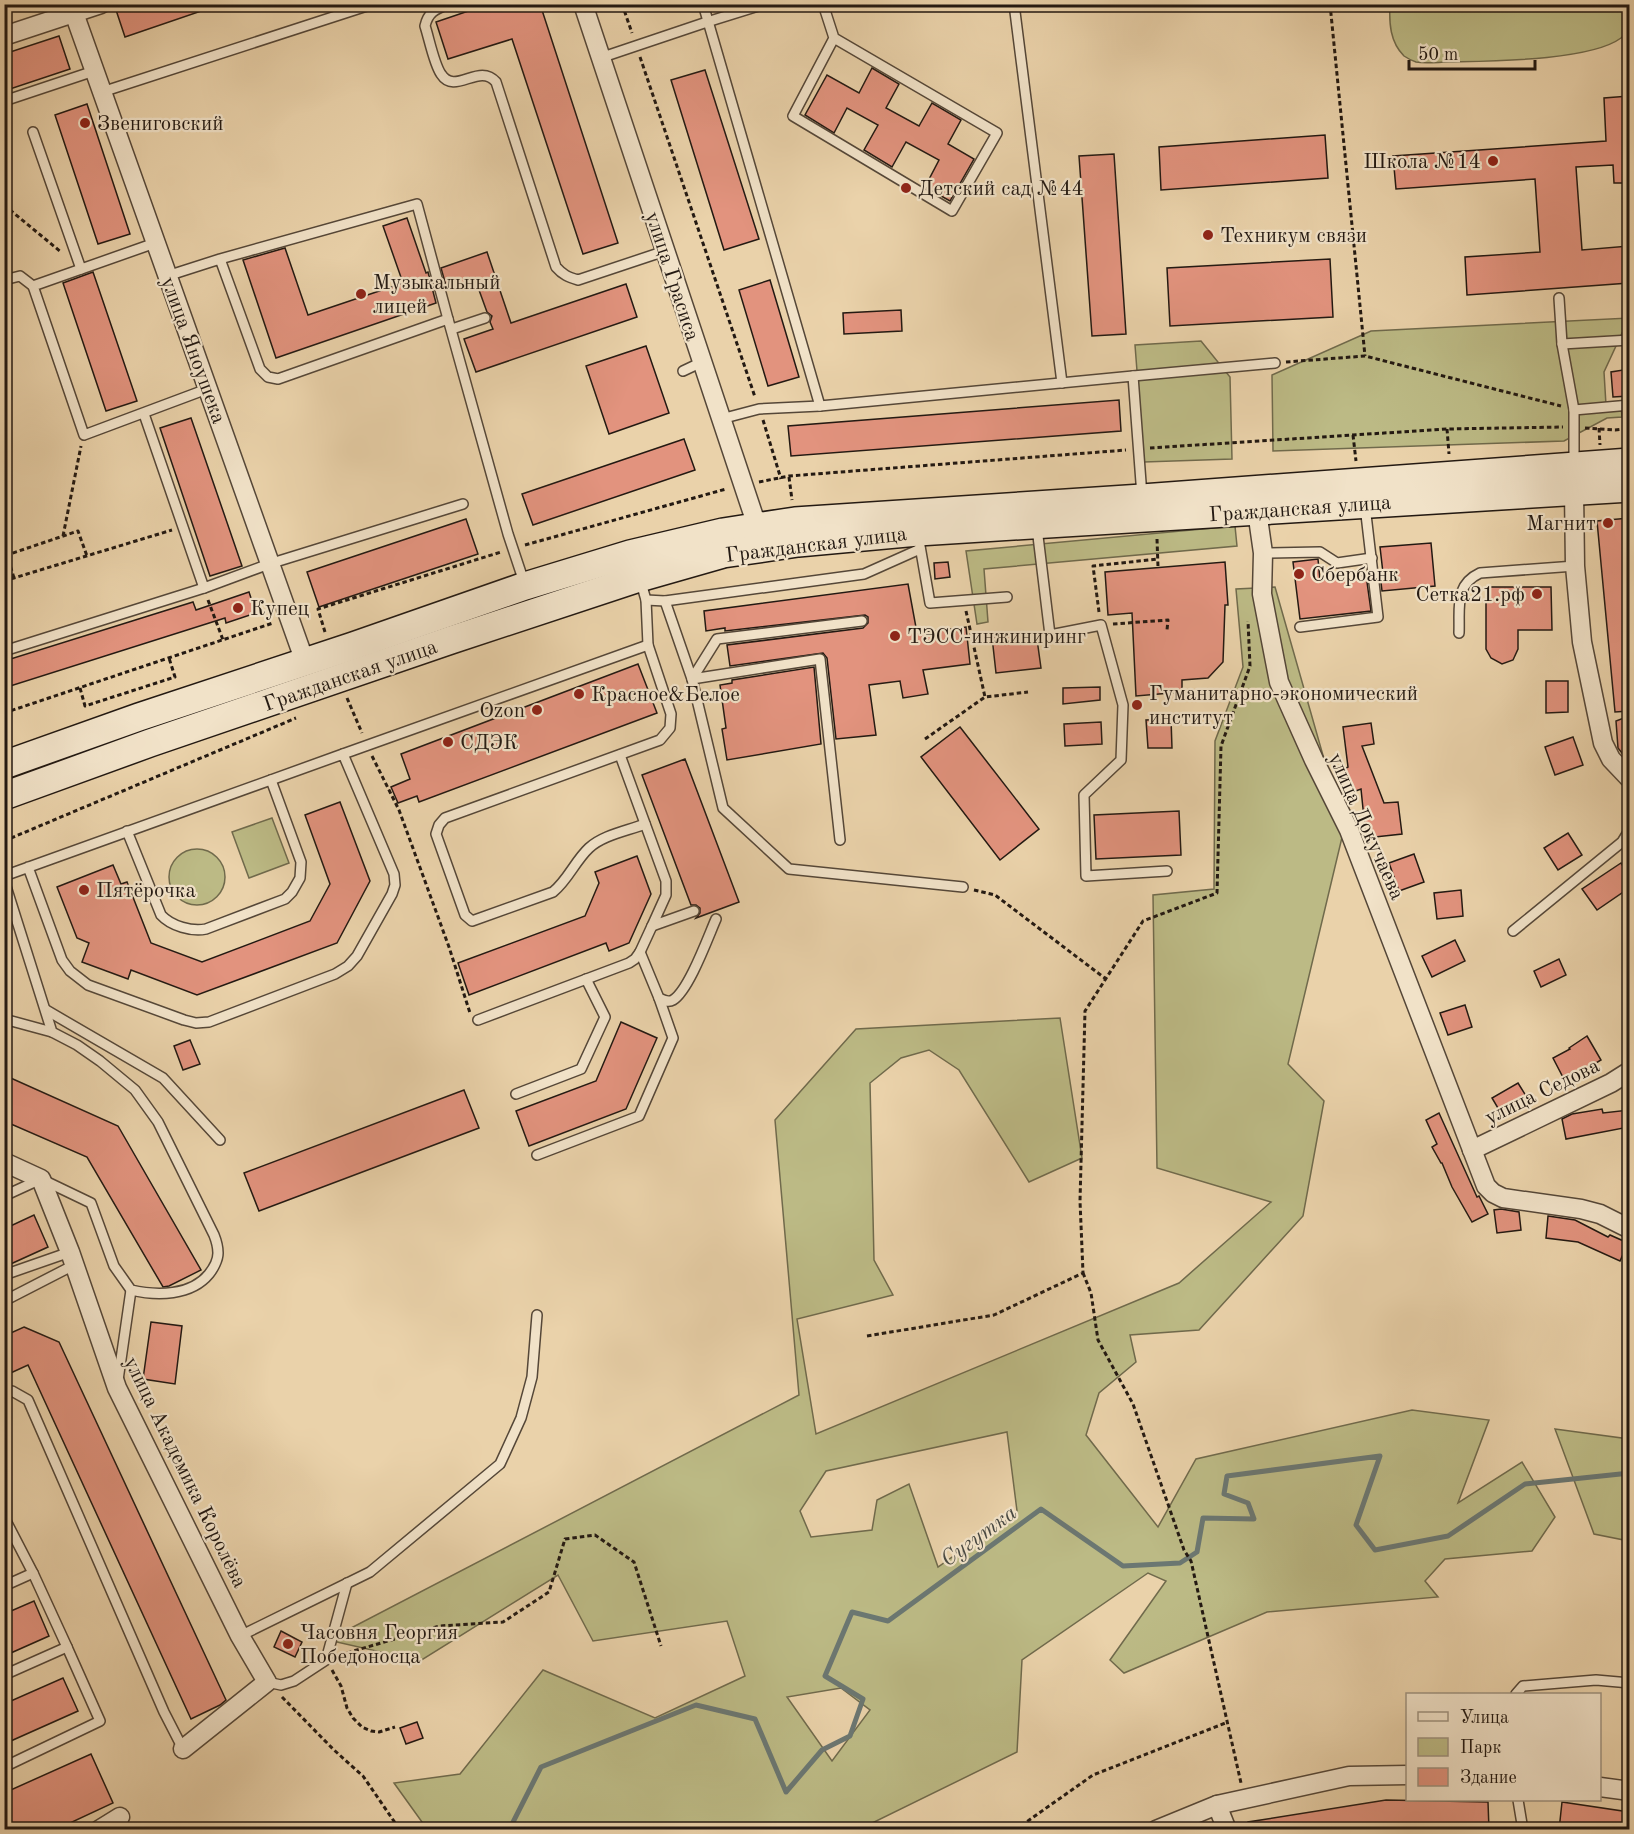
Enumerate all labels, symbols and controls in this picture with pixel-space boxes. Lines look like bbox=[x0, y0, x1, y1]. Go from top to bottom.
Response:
scale bar bbox=[1409, 33, 1535, 71]
text: 50 m bbox=[1418, 46, 1458, 64]
place label: Звениговский bbox=[97, 114, 224, 135]
marker: Звениговский bbox=[78, 116, 92, 130]
place label: Школа №14 bbox=[1363, 152, 1481, 173]
marker: Школа №14 bbox=[1486, 154, 1500, 168]
place label: Детский сад №44 bbox=[918, 179, 1084, 200]
marker: Детский сад №44 bbox=[899, 181, 913, 195]
street label: улица Грасиса bbox=[641, 209, 702, 344]
place label: Техникум связи bbox=[1220, 226, 1367, 247]
marker: Техникум связи bbox=[1201, 228, 1215, 242]
place label: Музыкальный лицей bbox=[373, 273, 500, 318]
street label: улица Яноушека bbox=[156, 274, 229, 427]
marker: Музыкальный лицей bbox=[354, 287, 368, 301]
street label: Гражданская улица bbox=[1208, 493, 1392, 526]
place label: Магнит bbox=[1526, 514, 1596, 535]
marker: Магнит bbox=[1601, 516, 1615, 530]
street label: Гражданская улица bbox=[724, 524, 908, 567]
place label: Сбербанк bbox=[1311, 565, 1399, 586]
marker: Сбербанк bbox=[1292, 567, 1306, 581]
place label: Сетка21.рф bbox=[1415, 585, 1525, 606]
marker: Сетка21.рф bbox=[1530, 587, 1544, 601]
place label: Купец bbox=[250, 599, 310, 620]
marker: Купец bbox=[231, 601, 245, 615]
place label: ТЭСС-инжиниринг bbox=[907, 627, 1086, 648]
marker: ТЭСС-инжиниринг bbox=[888, 629, 902, 643]
street label: Гражданская улица bbox=[261, 637, 440, 716]
place label: Гуманитарно-экономический институт bbox=[1149, 684, 1418, 729]
place label: Красное&Белое bbox=[591, 685, 740, 706]
marker: Красное&Белое bbox=[572, 687, 586, 701]
marker: Гуманитарно-экономический институт bbox=[1130, 698, 1144, 712]
place label: Ozon bbox=[479, 701, 525, 722]
marker: Ozon bbox=[530, 703, 544, 717]
place label: СДЭК bbox=[460, 733, 518, 754]
marker: СДЭК bbox=[441, 735, 455, 749]
street label: улица Докучаева bbox=[1324, 750, 1407, 903]
place label: Пятёрочка bbox=[96, 881, 196, 902]
marker: Пятёрочка bbox=[77, 883, 91, 897]
street label: улица Седова bbox=[1482, 1056, 1603, 1129]
street label: улица Академика Королёва bbox=[119, 1354, 250, 1592]
water label: Сугутка bbox=[937, 1502, 1021, 1571]
place label: Часовня Георгия Победоносца bbox=[300, 1623, 458, 1668]
marker: Часовня Георгия Победоносца bbox=[281, 1637, 295, 1651]
legend bbox=[1406, 1693, 1601, 1801]
text: Улица bbox=[1460, 1709, 1509, 1727]
text: Парк bbox=[1460, 1739, 1501, 1757]
text: Здание bbox=[1460, 1769, 1517, 1787]

